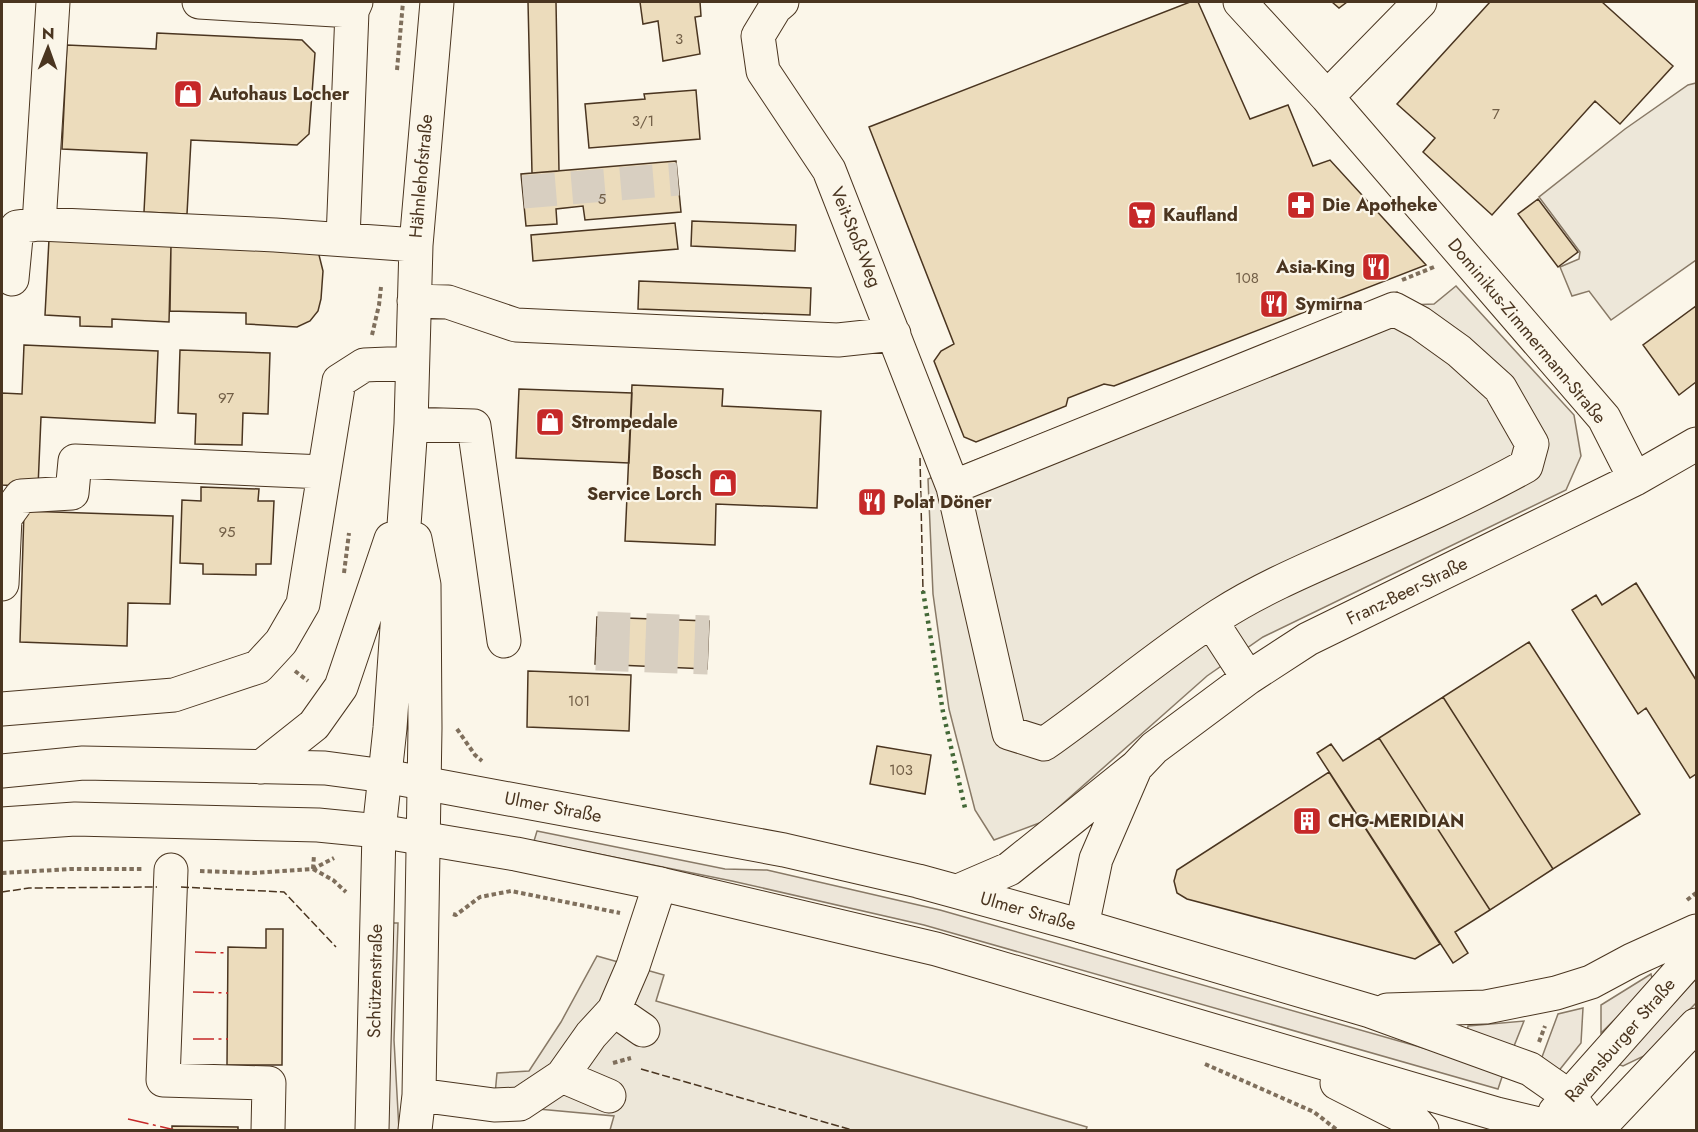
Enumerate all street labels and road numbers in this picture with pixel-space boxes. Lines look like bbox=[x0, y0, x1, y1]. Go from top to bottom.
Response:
street label: Hähnlehofstraße bbox=[403, 113, 439, 239]
street label: Veit-Stoß-Weg bbox=[824, 183, 888, 291]
street label: Dominikus-Zimmermann-Straße bbox=[1442, 233, 1612, 429]
street label: Franz-Beer-Straße bbox=[1342, 550, 1472, 632]
street label: Ulmer Straße bbox=[502, 785, 604, 829]
street label: Ulmer Straße bbox=[977, 885, 1079, 937]
street label: Schützenstraße bbox=[361, 924, 389, 1038]
street label: Ravensburger Straße bbox=[1559, 972, 1681, 1108]

